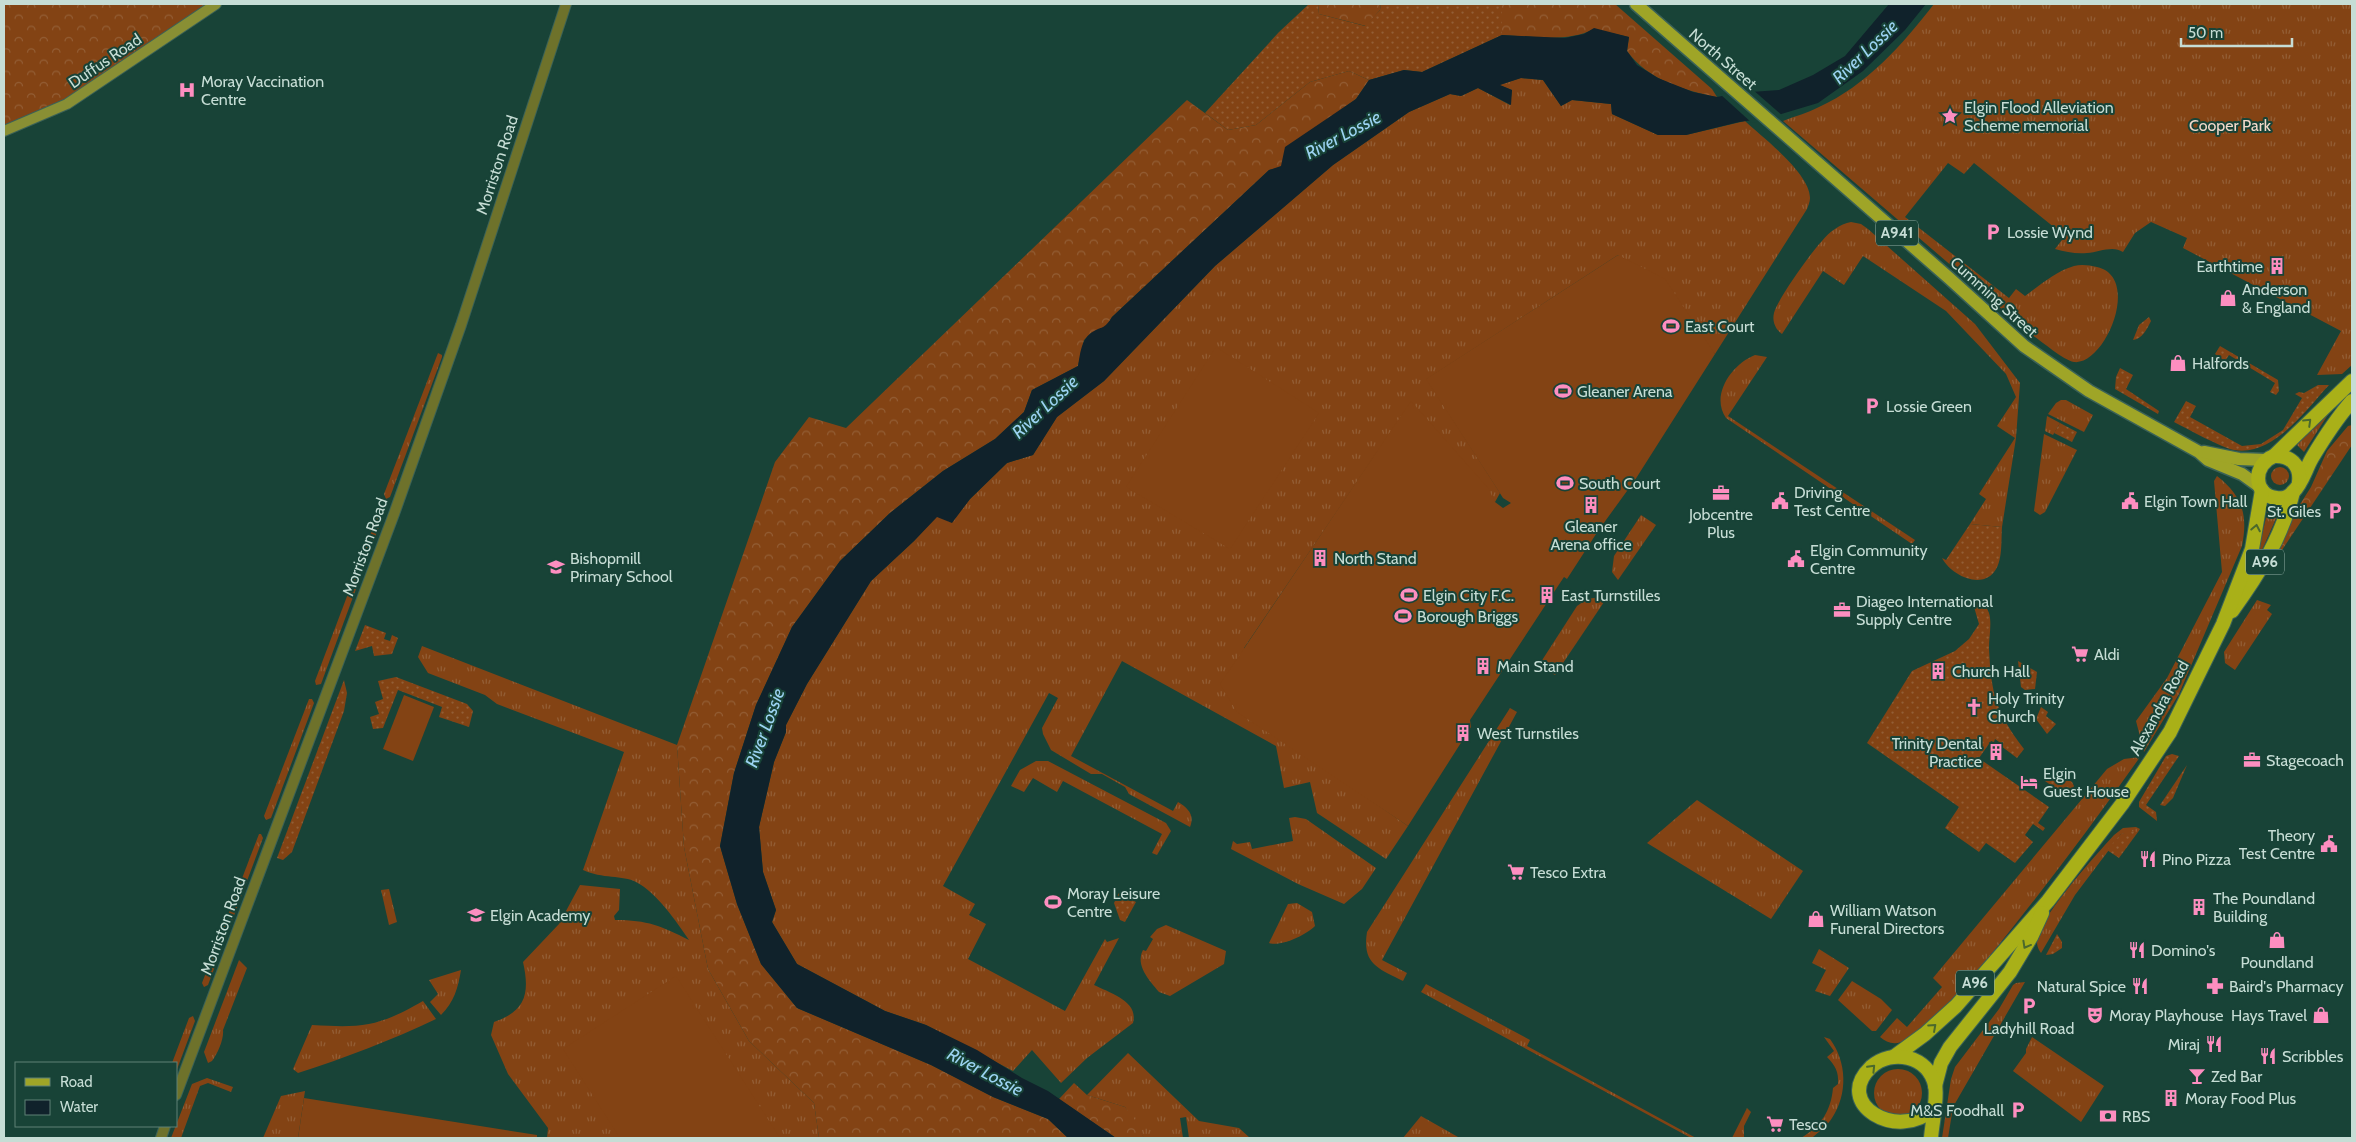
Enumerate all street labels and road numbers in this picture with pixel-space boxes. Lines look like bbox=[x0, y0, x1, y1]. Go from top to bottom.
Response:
street label: North Street bbox=[1685, 24, 1761, 94]
street label: Duffus Road bbox=[65, 30, 145, 92]
street label: Morriston Road bbox=[472, 113, 522, 217]
road number: A941 bbox=[1876, 220, 1918, 246]
street label: Cumming Street bbox=[1946, 253, 2042, 342]
street label: Morriston Road bbox=[338, 495, 392, 599]
road number: A96 bbox=[2246, 550, 2284, 574]
street label: Alexandra Road bbox=[2125, 657, 2193, 759]
street label: Morriston Road bbox=[196, 874, 250, 978]
road number: A96 bbox=[1956, 970, 1994, 996]

